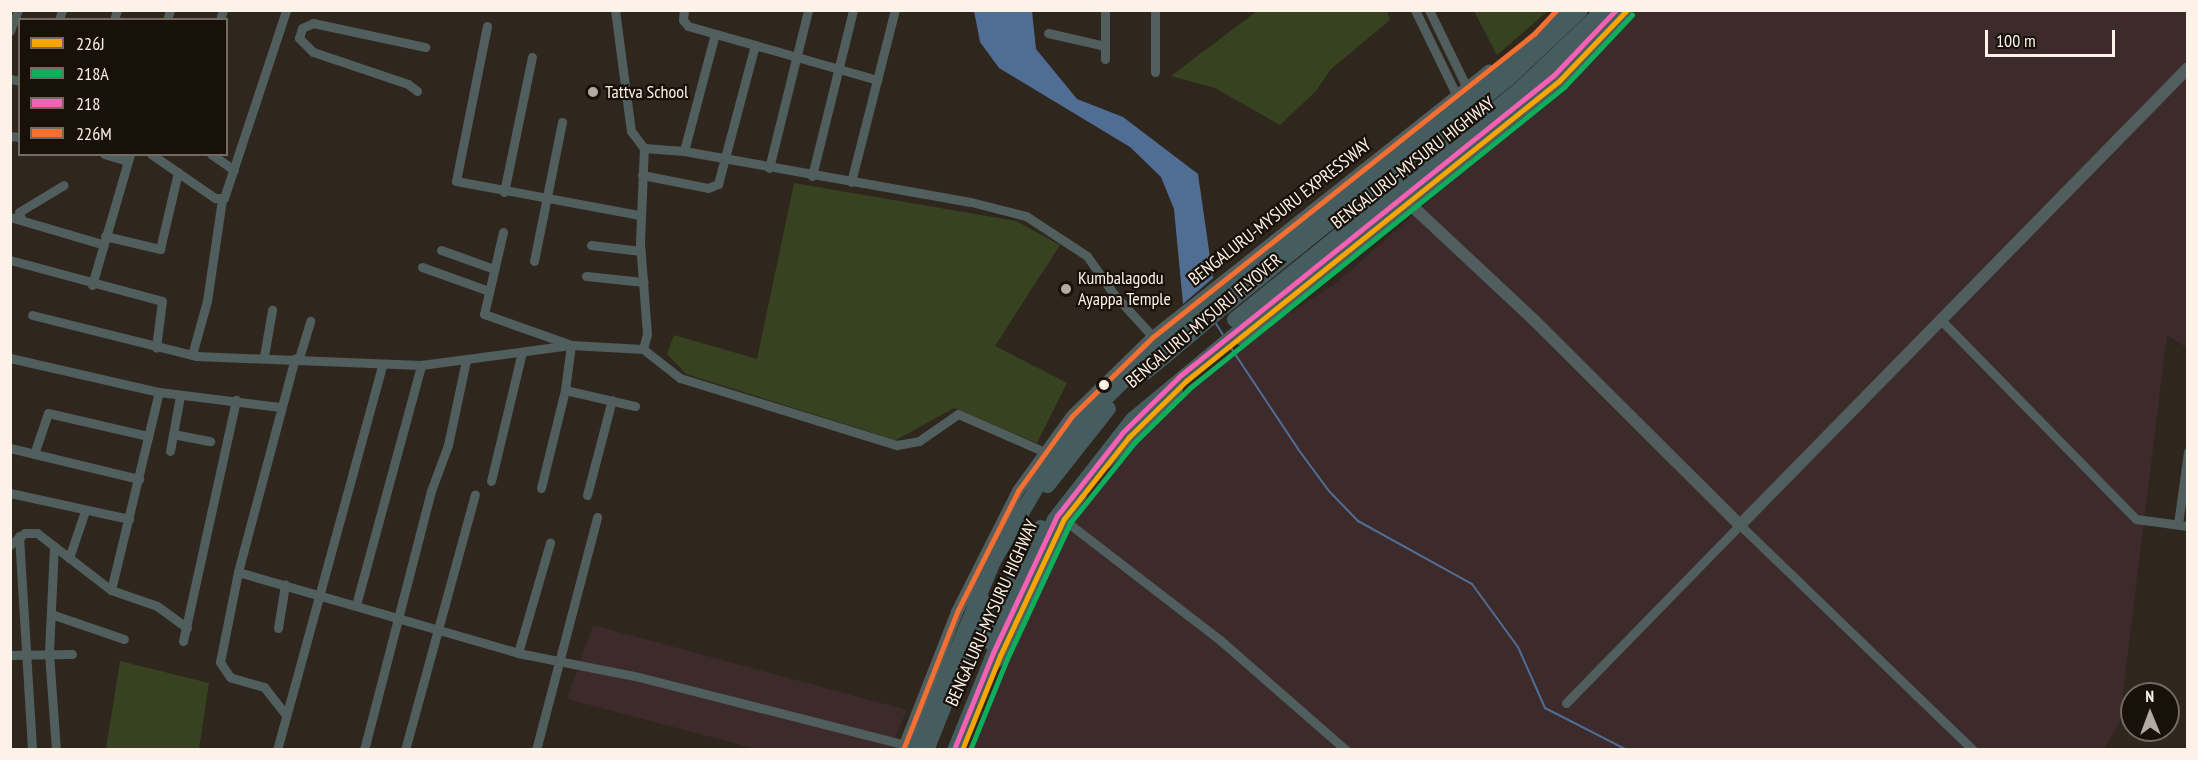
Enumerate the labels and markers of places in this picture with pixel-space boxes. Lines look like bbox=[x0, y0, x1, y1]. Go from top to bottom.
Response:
place label: Tattva School bbox=[605, 81, 688, 103]
marker: Tattva School bbox=[586, 85, 600, 99]
place label: Kumbalagodu Ayappa Temple bbox=[1078, 268, 1171, 310]
marker: Kumbalagodu Ayappa Temple bbox=[1059, 282, 1073, 296]
unlabelled marker bbox=[1098, 379, 1110, 391]

